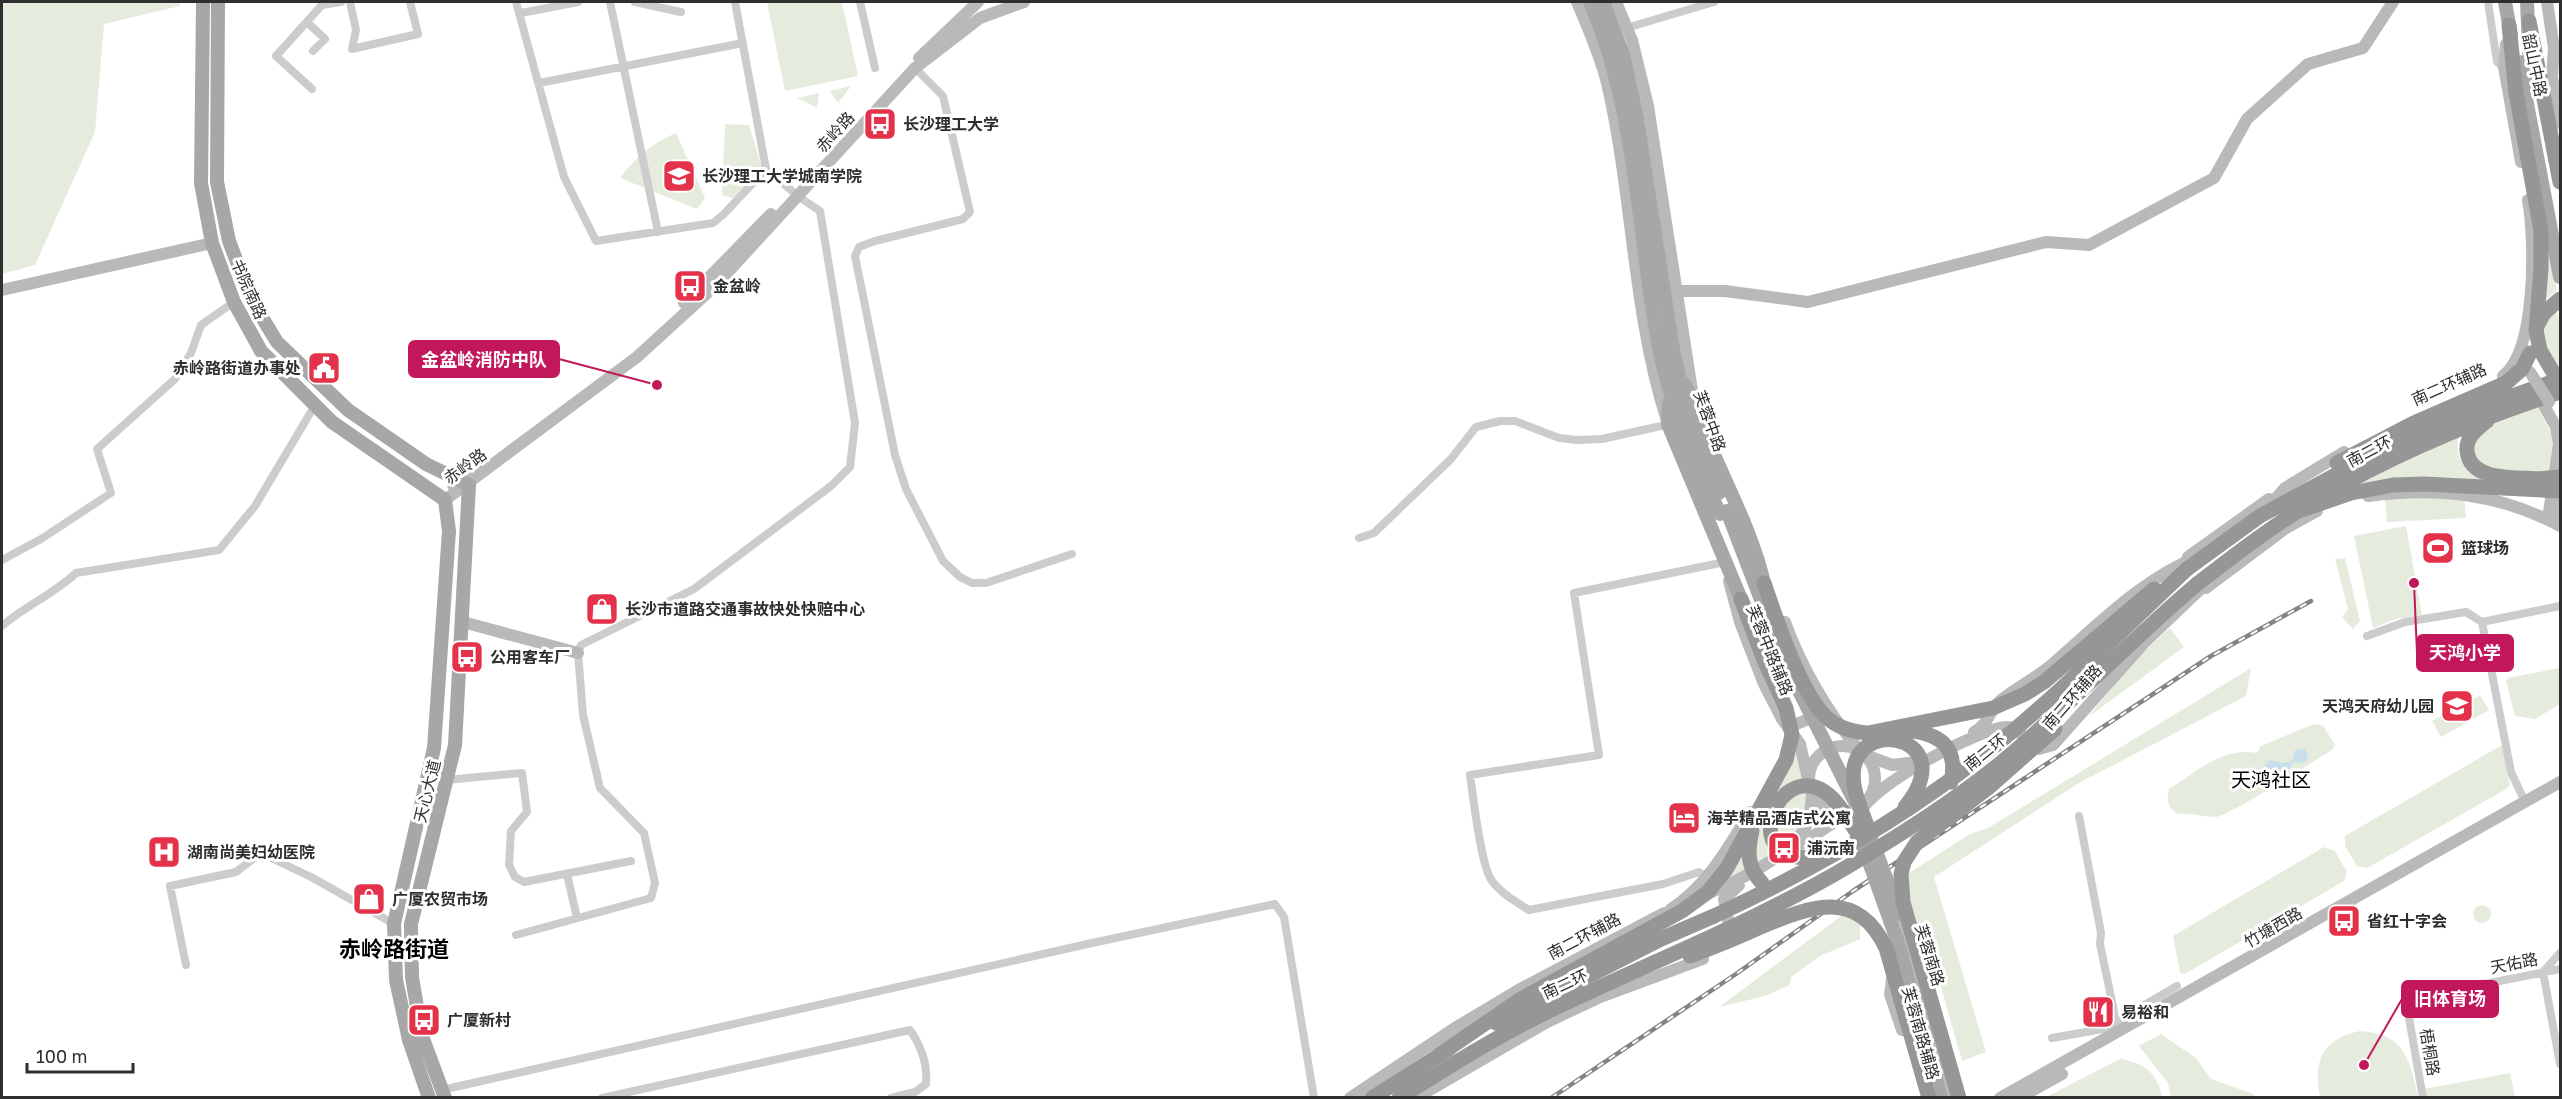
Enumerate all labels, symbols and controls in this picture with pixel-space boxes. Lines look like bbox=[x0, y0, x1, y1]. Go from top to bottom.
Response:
street label: 韶山中路 bbox=[2519, 32, 2551, 98]
bus stop icon: 长沙理工大学 bbox=[862, 106, 898, 142]
street label: 赤岭路 bbox=[812, 107, 858, 157]
place label: 长沙理工大学 bbox=[903, 114, 999, 134]
school or university icon: 长沙理工大学城南学院 bbox=[661, 158, 697, 194]
place label: 长沙理工大学城南学院 bbox=[702, 166, 862, 186]
street label: 书院南路 bbox=[227, 256, 271, 322]
bus stop icon: 金盆岭 bbox=[672, 268, 708, 304]
place label: 金盆岭 bbox=[713, 276, 761, 296]
callout: 金盆岭消防中队 bbox=[409, 341, 559, 377]
text: 金盆岭消防中队 bbox=[421, 348, 547, 370]
public building icon: 赤岭路街道办事处 bbox=[306, 350, 342, 386]
place label: 赤岭路街道办事处 bbox=[173, 358, 301, 378]
street label: 南二环辅路 bbox=[2408, 359, 2490, 409]
street label: 芙蓉中路 bbox=[1690, 388, 1730, 454]
street label: 南二环 bbox=[2343, 431, 2395, 471]
street label: 赤岭路 bbox=[440, 444, 490, 488]
sports icon: 篮球场 bbox=[2420, 530, 2456, 566]
place label: 篮球场 bbox=[2461, 538, 2509, 558]
shop icon: 长沙市道路交通事故快处快赔中心 bbox=[584, 591, 620, 627]
place label: 长沙市道路交通事故快处快赔中心 bbox=[625, 599, 865, 619]
street label: 芙蓉中路辅路 bbox=[1743, 602, 1797, 698]
callout: 天鸿小学 bbox=[2417, 635, 2513, 671]
bus stop icon: 公用客车厂 bbox=[449, 639, 485, 675]
text: 天鸿小学 bbox=[2429, 641, 2501, 663]
place label: 公用客车厂 bbox=[490, 647, 570, 667]
street label: 南二环辅路 bbox=[2038, 660, 2106, 734]
school or university icon: 天鸿天府幼儿园 bbox=[2439, 688, 2475, 724]
place label: 天鸿天府幼儿园 bbox=[2322, 696, 2434, 716]
street label: 南二环 bbox=[1960, 729, 2010, 775]
street label: 天心大道 bbox=[410, 758, 444, 824]
district label: 天鸿社区 bbox=[2231, 767, 2311, 791]
hotel icon: 海芋精品酒店式公寓 bbox=[1666, 800, 1702, 836]
place label: 海芋精品酒店式公寓 bbox=[1707, 808, 1851, 828]
bus stop icon: 浦沅南 bbox=[1766, 830, 1802, 866]
hospital icon: 湖南尚美妇幼医院 bbox=[146, 834, 182, 870]
place label: 浦沅南 bbox=[1807, 838, 1855, 858]
place label: 湖南尚美妇幼医院 bbox=[187, 842, 315, 862]
shop icon: 广厦农贸市场 bbox=[351, 881, 387, 917]
place label: 广厦农贸市场 bbox=[392, 889, 488, 909]
street label: 竹塘西路 bbox=[2240, 902, 2306, 952]
bus stop icon: 省红十字会 bbox=[2326, 903, 2362, 939]
street label: 南二环辅路 bbox=[1544, 908, 1624, 964]
place label: 省红十字会 bbox=[2367, 911, 2447, 931]
street label: 芙蓉南路 bbox=[1911, 921, 1949, 989]
district label: 赤岭路街道 bbox=[339, 935, 449, 962]
street label: 天佑路 bbox=[2489, 949, 2539, 977]
street label: 南二环 bbox=[1539, 965, 1591, 1003]
callout: 旧体育场 bbox=[2402, 981, 2498, 1017]
street label: 芙蓉南路辅路 bbox=[1898, 984, 1944, 1082]
text: 旧体育场 bbox=[2414, 987, 2486, 1009]
restaurant icon: 易裕和 bbox=[2080, 994, 2116, 1030]
bus stop icon: 广厦新村 bbox=[406, 1002, 442, 1038]
place label: 易裕和 bbox=[2121, 1002, 2169, 1022]
place label: 广厦新村 bbox=[447, 1010, 511, 1030]
street label: 梧桐路 bbox=[2416, 1027, 2444, 1077]
scale bar bbox=[27, 1036, 134, 1074]
text: 100 m bbox=[36, 1045, 87, 1067]

